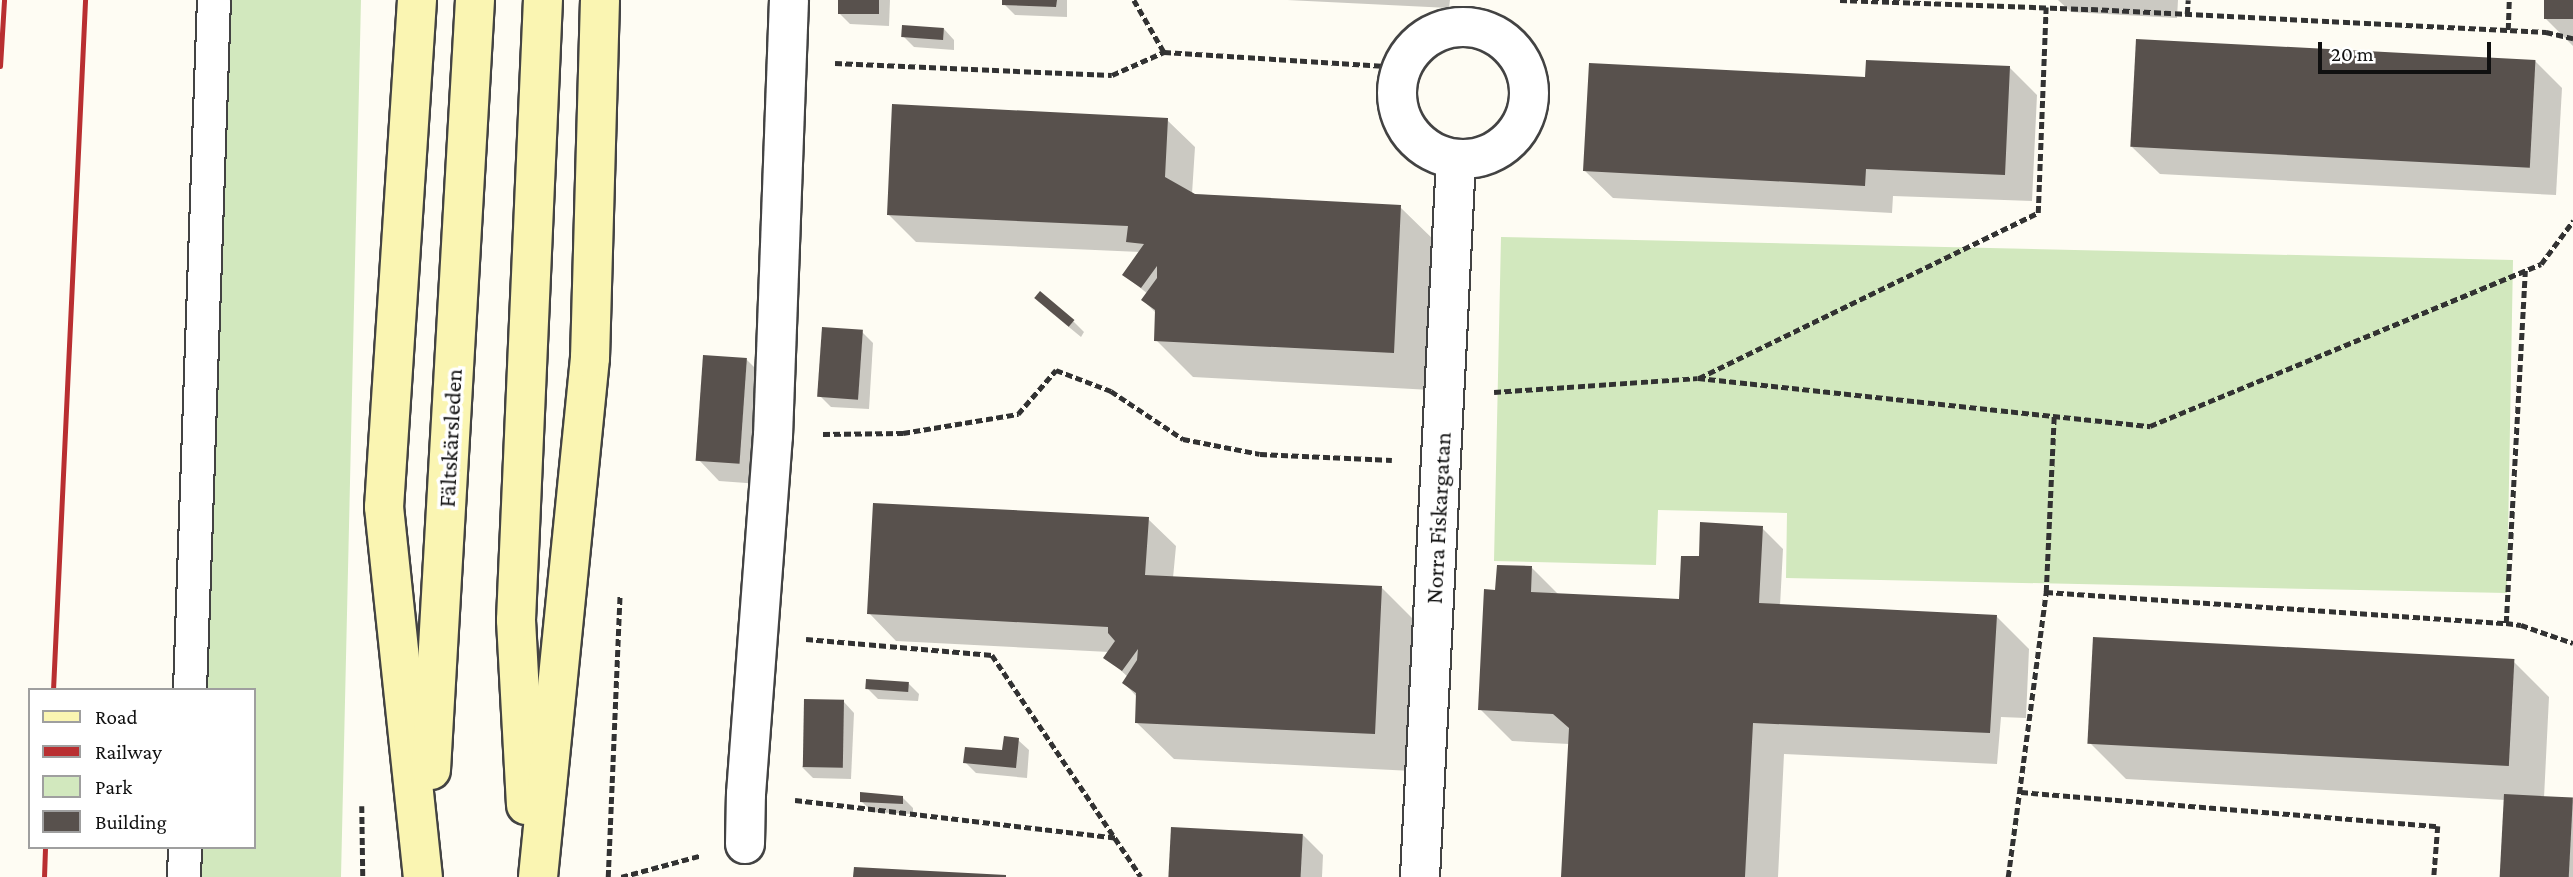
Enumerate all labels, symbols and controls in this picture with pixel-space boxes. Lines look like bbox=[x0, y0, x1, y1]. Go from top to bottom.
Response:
scale bar bbox=[2321, 28, 2494, 72]
text: 20 m bbox=[2331, 42, 2374, 66]
street label: Fältskärsleden bbox=[432, 368, 468, 508]
street label: Norra Fiskargatan bbox=[1419, 431, 1457, 605]
legend bbox=[28, 688, 256, 849]
text: Road bbox=[95, 705, 138, 729]
text: Railway bbox=[95, 740, 162, 764]
text: Park bbox=[95, 775, 132, 799]
text: Building bbox=[95, 810, 167, 834]

